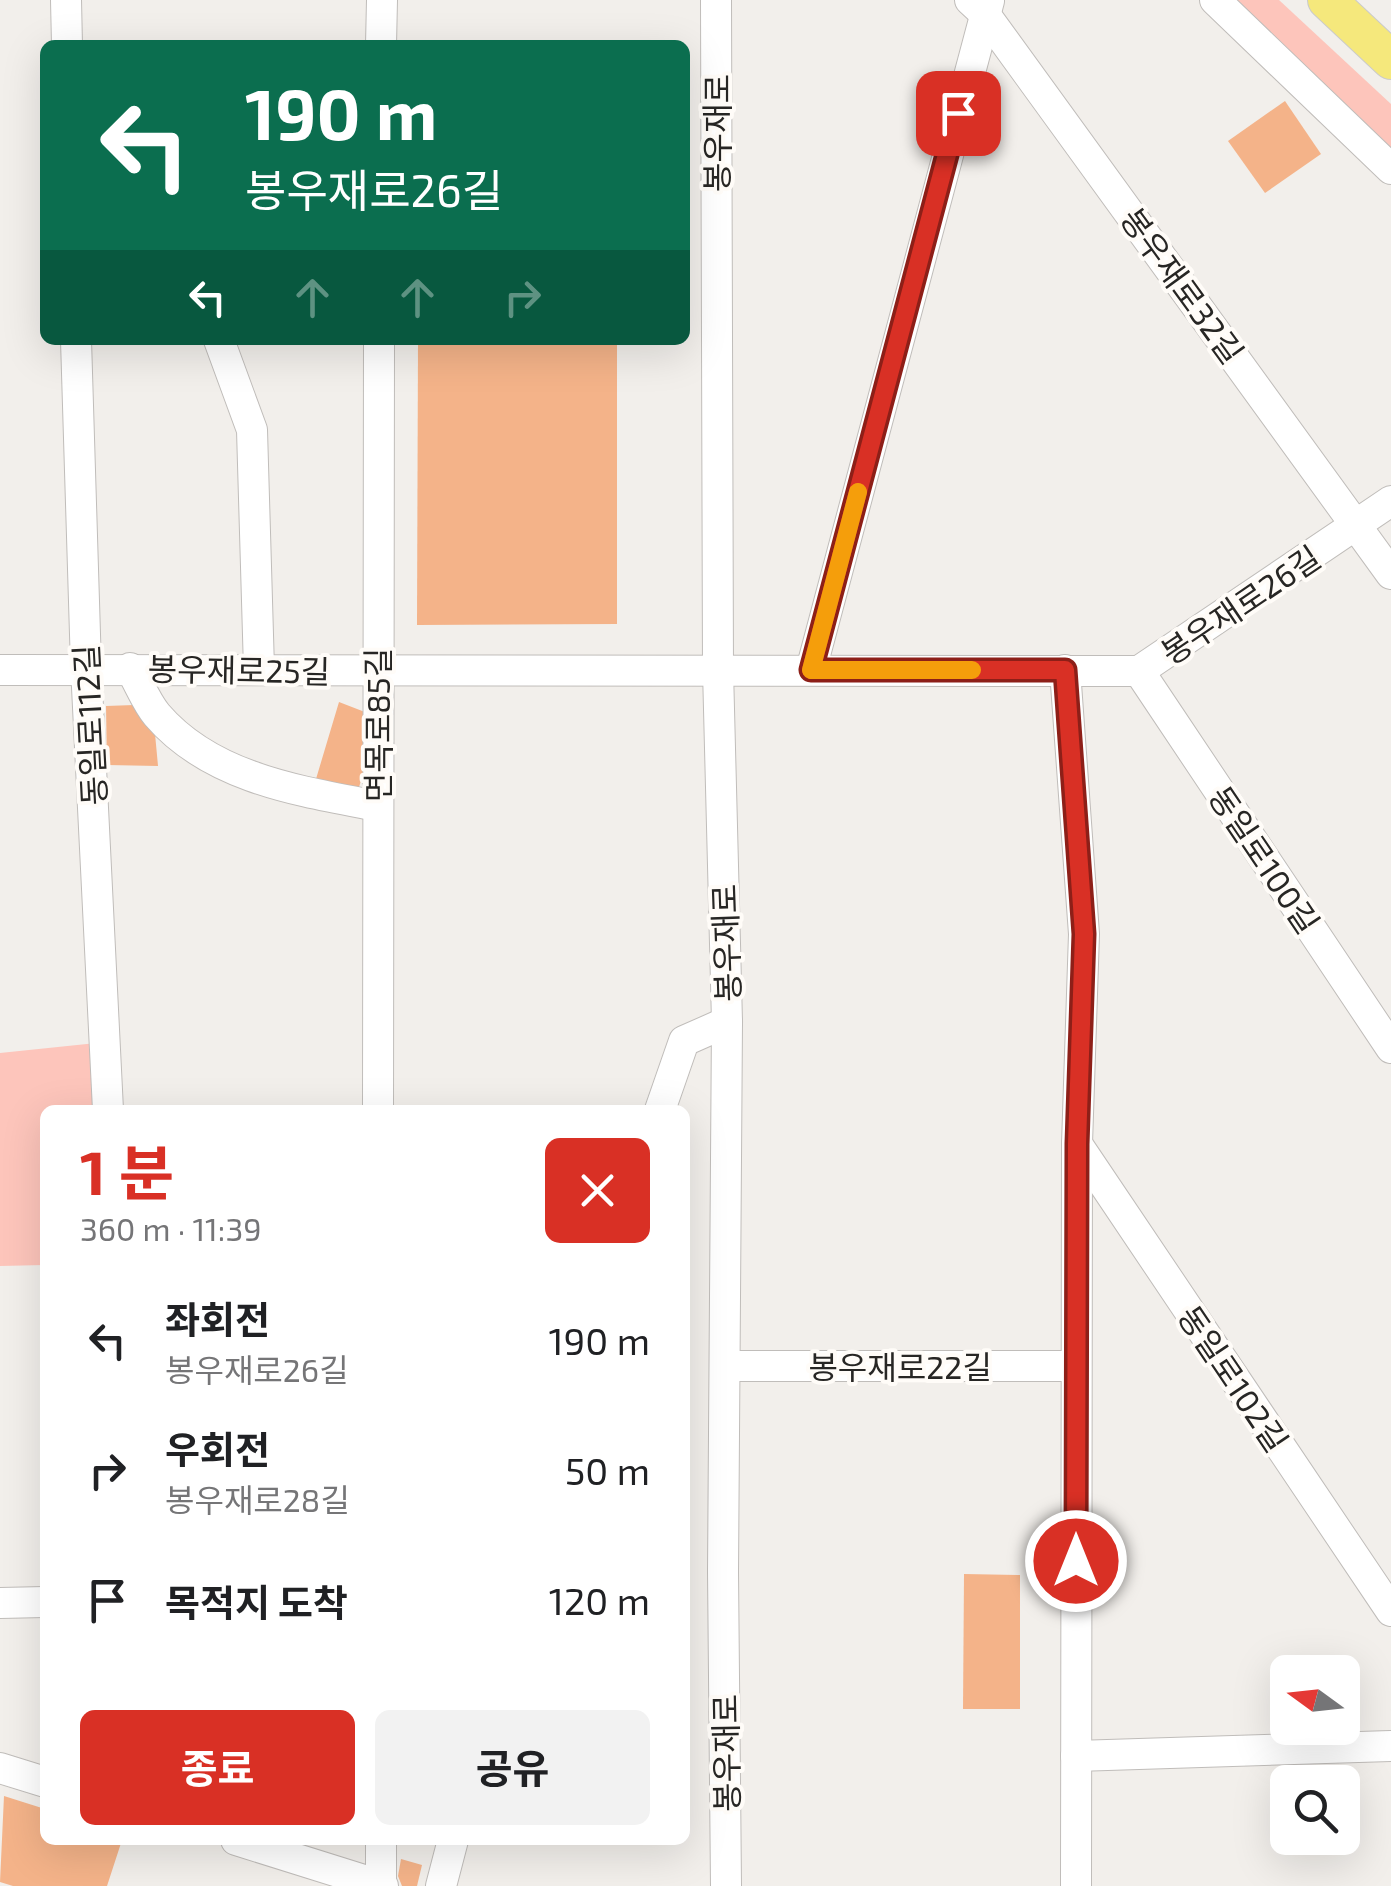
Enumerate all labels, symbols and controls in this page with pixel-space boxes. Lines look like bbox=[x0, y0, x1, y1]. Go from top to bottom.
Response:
text: 190 m bbox=[245, 70, 438, 154]
pin bbox=[916, 71, 1001, 156]
street label: 봉우재로 bbox=[697, 74, 735, 192]
icon: left bbox=[80, 80, 210, 210]
icon: arrive bbox=[931, 86, 986, 141]
text: 봉우재로26길 bbox=[245, 162, 503, 216]
street label: 봉우재로32길 bbox=[1114, 200, 1252, 370]
icon: left bbox=[180, 270, 235, 325]
icon: ahead bbox=[285, 270, 340, 325]
icon: ahead bbox=[390, 270, 445, 325]
icon: right bbox=[495, 270, 550, 325]
street label: 봉우재로26길 bbox=[1153, 537, 1327, 671]
street label: 동일로112길 bbox=[66, 644, 112, 806]
street label: 봉우재로25길 bbox=[148, 648, 330, 690]
street label: 면목로85길 bbox=[358, 648, 396, 802]
street label: 동일로100길 bbox=[1202, 778, 1328, 940]
street label: 봉우재로 bbox=[704, 883, 746, 1003]
text: 1 분 bbox=[80, 1135, 174, 1207]
button: close bbox=[545, 1138, 650, 1243]
text: 360 m · 11:39 bbox=[80, 1209, 262, 1247]
text: 좌회전 bbox=[165, 1296, 270, 1342]
street label: 동일로102길 bbox=[1171, 1298, 1297, 1458]
icon: left bbox=[80, 1313, 135, 1368]
text: 190 m bbox=[548, 1317, 650, 1363]
street label: 봉우재로22길 bbox=[808, 1347, 992, 1385]
text: 봉우재로26길 bbox=[165, 1350, 349, 1388]
text: 우회전 bbox=[165, 1426, 270, 1472]
icon: right bbox=[80, 1443, 135, 1498]
text: 50 m bbox=[565, 1447, 650, 1493]
text: 봉우재로28길 bbox=[165, 1480, 350, 1518]
position arrow bbox=[1024, 1509, 1128, 1613]
icon: arrive bbox=[80, 1573, 135, 1628]
text: 120 m bbox=[549, 1577, 650, 1623]
text: 목적지 도착 bbox=[165, 1579, 348, 1625]
north arrow bbox=[1270, 1655, 1360, 1745]
map controls bbox=[1270, 1655, 1360, 1855]
street label: 봉우재로 bbox=[705, 1694, 745, 1812]
button: 종료 bbox=[80, 1710, 355, 1825]
button: 공유 bbox=[375, 1710, 650, 1825]
button: search bbox=[1270, 1765, 1360, 1855]

